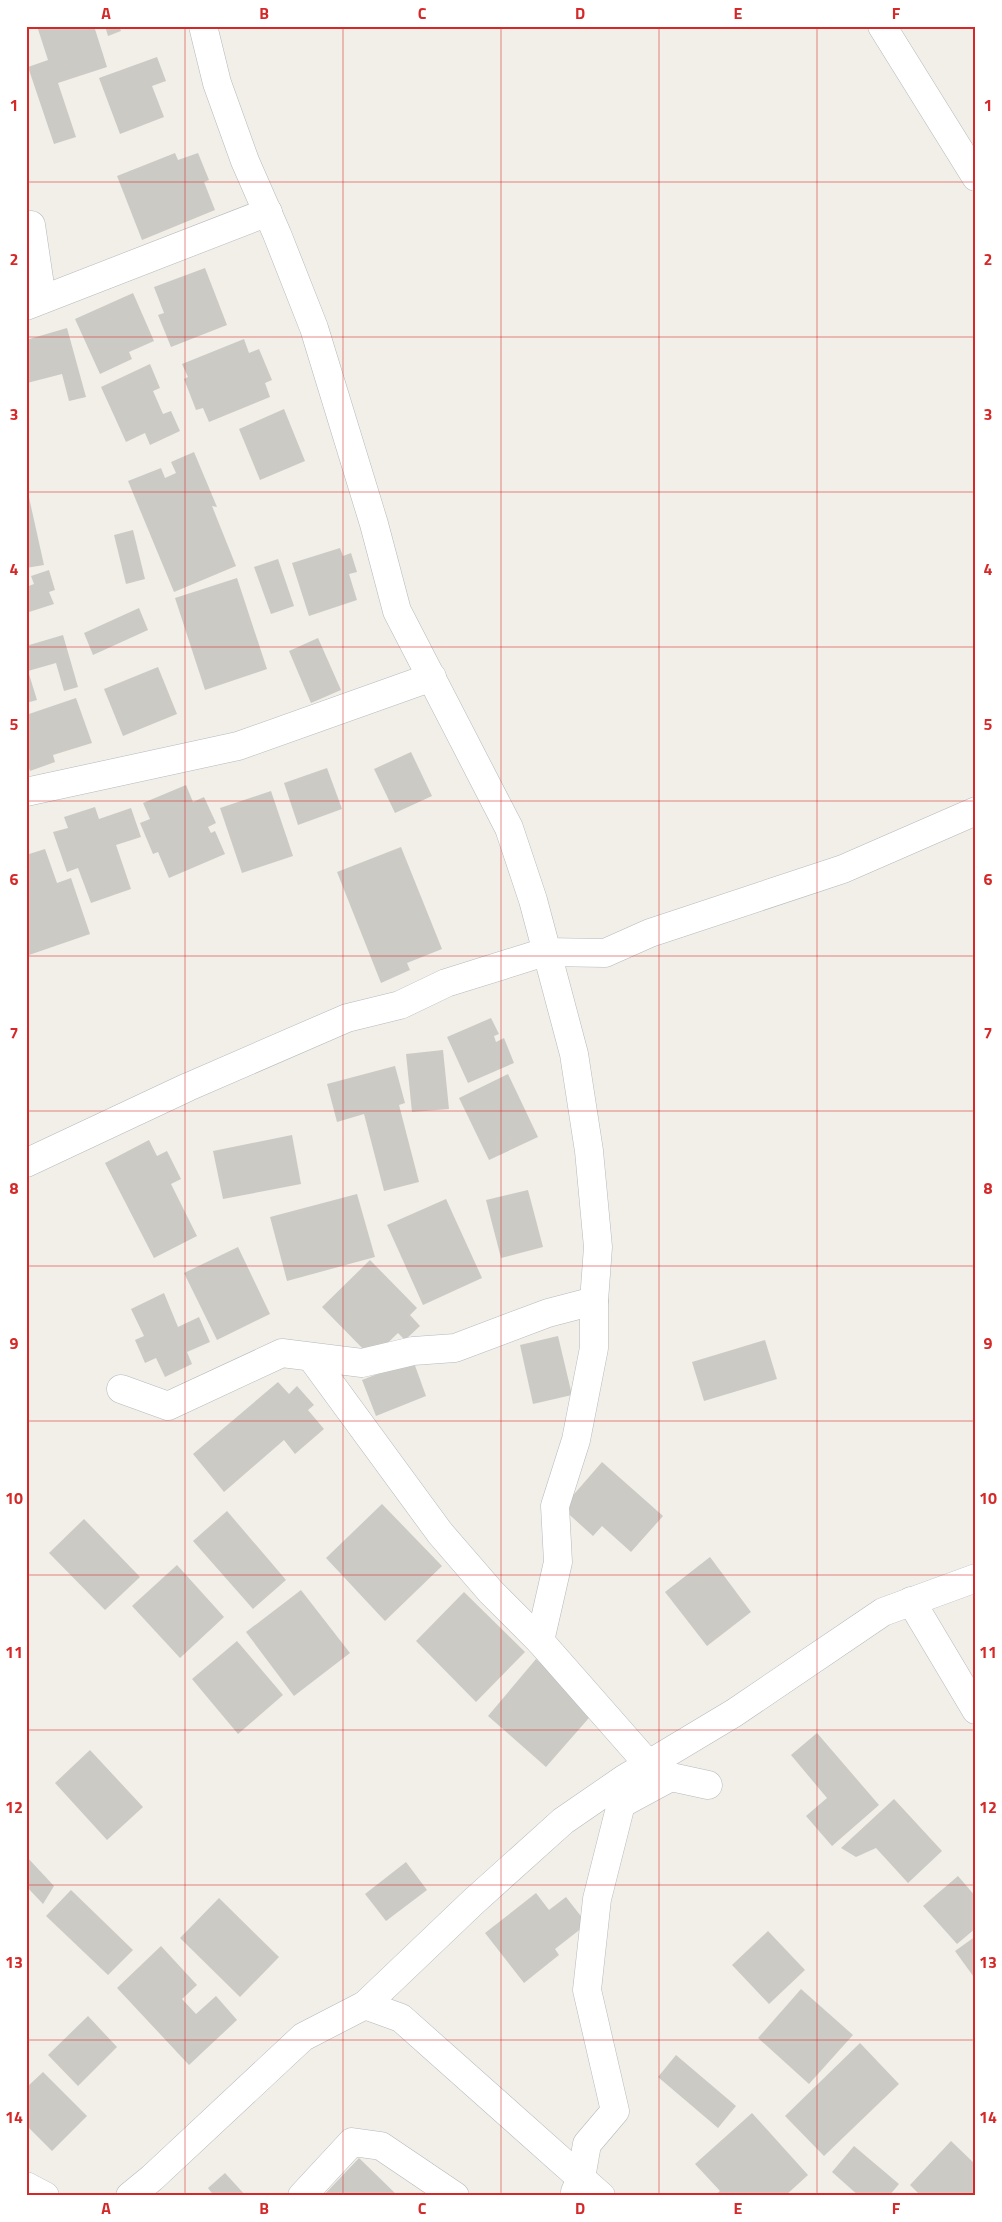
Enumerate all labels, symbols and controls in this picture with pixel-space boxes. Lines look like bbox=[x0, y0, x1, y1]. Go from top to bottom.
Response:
text: A bbox=[101, 1, 111, 25]
text: B bbox=[259, 1, 269, 25]
text: C bbox=[418, 1, 427, 25]
text: D bbox=[575, 1, 585, 25]
text: E bbox=[734, 1, 743, 25]
text: F bbox=[892, 1, 901, 25]
text: 1 bbox=[10, 93, 18, 117]
text: 1 bbox=[984, 93, 992, 117]
text: 2 bbox=[10, 247, 18, 271]
text: 2 bbox=[984, 247, 992, 271]
text: 3 bbox=[10, 402, 18, 426]
text: 3 bbox=[984, 402, 992, 426]
text: 4 bbox=[10, 557, 19, 581]
text: 4 bbox=[984, 557, 993, 581]
text: 5 bbox=[10, 712, 19, 736]
text: 5 bbox=[984, 712, 993, 736]
text: 6 bbox=[10, 867, 19, 891]
text: 6 bbox=[984, 867, 993, 891]
text: 7 bbox=[10, 1021, 18, 1045]
text: 7 bbox=[984, 1021, 992, 1045]
text: 8 bbox=[10, 1176, 19, 1200]
text: 8 bbox=[984, 1176, 993, 1200]
text: 9 bbox=[10, 1331, 19, 1355]
text: 9 bbox=[984, 1331, 993, 1355]
text: 10 bbox=[5, 1486, 23, 1510]
text: 10 bbox=[979, 1486, 997, 1510]
text: 11 bbox=[5, 1640, 23, 1664]
text: 11 bbox=[979, 1640, 997, 1664]
text: 12 bbox=[5, 1795, 23, 1819]
text: 12 bbox=[979, 1795, 997, 1819]
text: 13 bbox=[5, 1950, 23, 1974]
text: 13 bbox=[979, 1950, 997, 1974]
text: 14 bbox=[5, 2105, 23, 2129]
text: 14 bbox=[979, 2105, 997, 2129]
text: A bbox=[101, 2196, 111, 2220]
text: B bbox=[259, 2196, 269, 2220]
text: C bbox=[418, 2196, 427, 2220]
text: D bbox=[575, 2196, 585, 2220]
text: E bbox=[734, 2196, 743, 2220]
text: F bbox=[892, 2196, 901, 2220]

